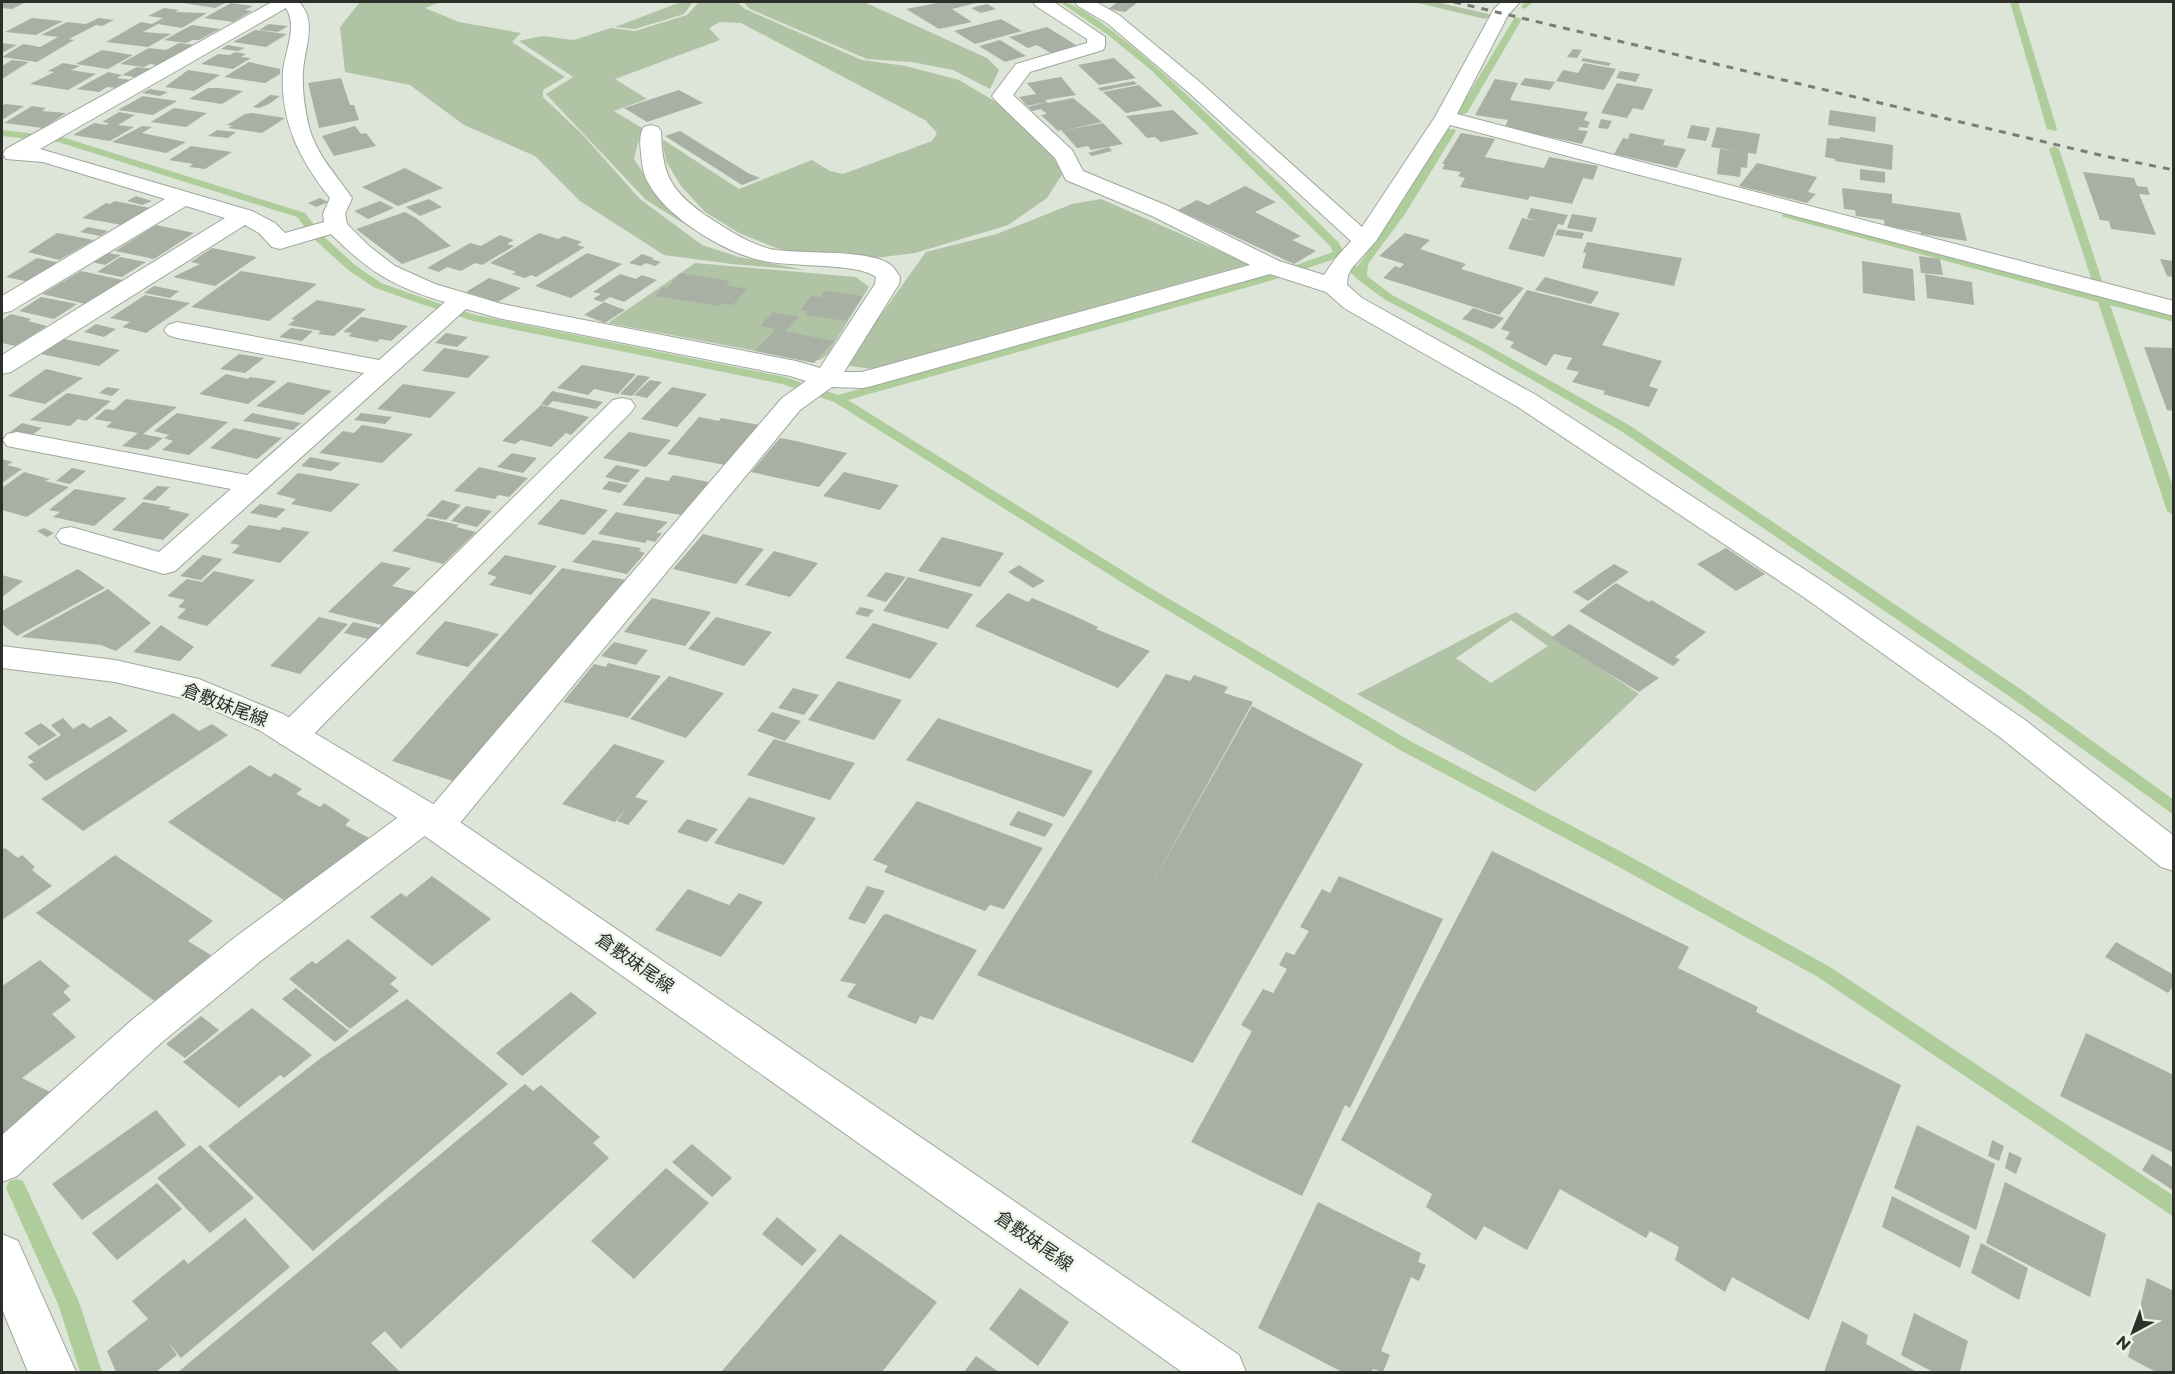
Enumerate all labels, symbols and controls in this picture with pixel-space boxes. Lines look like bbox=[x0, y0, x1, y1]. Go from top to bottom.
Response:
street label: 倉敷妹尾線 bbox=[179, 679, 271, 731]
street label: 倉敷妹尾線 bbox=[592, 928, 678, 998]
street label: 倉敷妹尾線 bbox=[991, 1206, 1077, 1276]
north arrow bbox=[2103, 1302, 2163, 1362]
text: N bbox=[2112, 1332, 2135, 1354]

